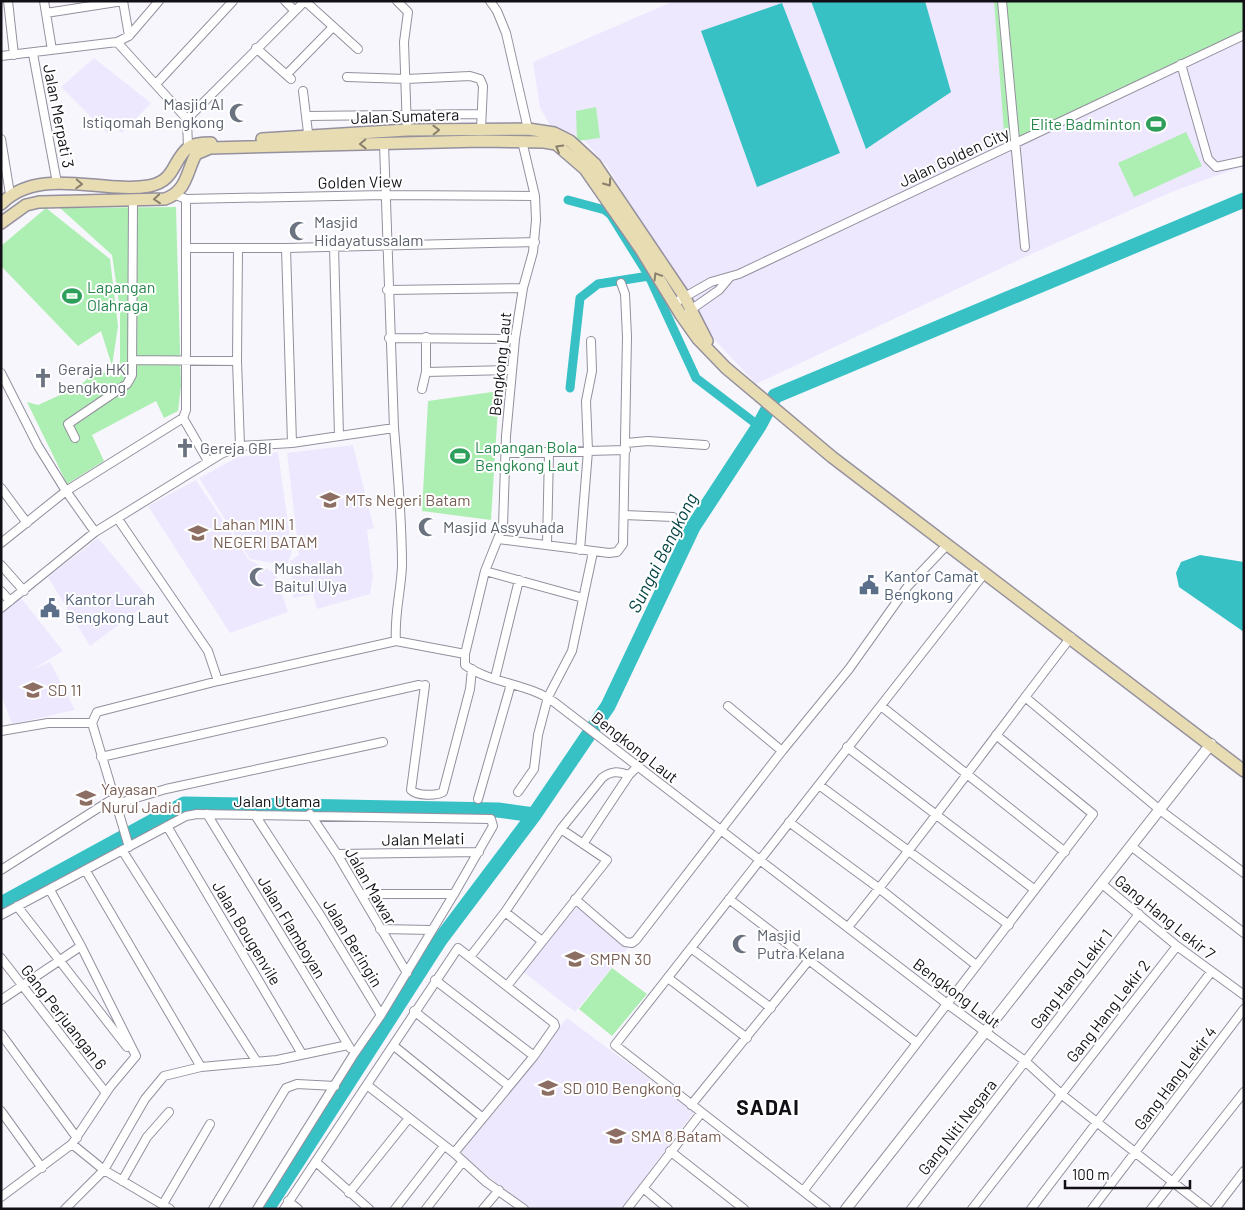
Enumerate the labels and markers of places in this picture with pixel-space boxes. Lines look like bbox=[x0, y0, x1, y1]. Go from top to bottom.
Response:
place label: Masjid Al Istiqomah Bengkong bbox=[82, 94, 224, 131]
mosque icon: Masjid Al Istiqomah Bengkong bbox=[228, 102, 250, 124]
sports icon: Elite Badminton bbox=[1145, 113, 1167, 135]
place label: Elite Badminton bbox=[1031, 114, 1141, 133]
place label: Masjid Hidayatussalam bbox=[314, 212, 424, 249]
mosque icon: Masjid Hidayatussalam bbox=[288, 220, 310, 242]
place label: Lapangan Olahraga bbox=[87, 277, 155, 314]
sports icon: Lapangan Olahraga bbox=[61, 285, 83, 307]
place label: Geraja HKI bengkong bbox=[58, 359, 130, 396]
church icon: Geraja HKI bengkong bbox=[32, 367, 54, 389]
church icon: Gereja GBI bbox=[174, 437, 196, 459]
place label: Lapangan Bola Bengkong Laut bbox=[475, 437, 579, 474]
place label: Gereja GBI bbox=[200, 438, 272, 457]
sports icon: Lapangan Bola Bengkong Laut bbox=[449, 445, 471, 467]
school or university icon: MTs Negeri Batam bbox=[319, 489, 341, 511]
place label: MTs Negeri Batam bbox=[345, 490, 470, 509]
place label: Lahan MIN 1 NEGERI BATAM bbox=[213, 514, 318, 551]
mosque icon: Masjid Assyuhada bbox=[417, 516, 439, 538]
place label: Masjid Assyuhada bbox=[443, 517, 564, 536]
school or university icon: Lahan MIN 1 NEGERI BATAM bbox=[187, 522, 209, 544]
place label: Mushallah Baitul Ulya bbox=[274, 558, 347, 595]
mosque icon: Mushallah Baitul Ulya bbox=[248, 566, 270, 588]
place label: Kantor Camat Bengkong bbox=[884, 566, 979, 603]
public building icon: Kantor Camat Bengkong bbox=[858, 574, 880, 596]
place label: Kantor Lurah Bengkong Laut bbox=[65, 589, 169, 626]
public building icon: Kantor Lurah Bengkong Laut bbox=[39, 597, 61, 619]
school or university icon: SD 11 bbox=[22, 679, 44, 701]
place label: SD 11 bbox=[48, 680, 82, 699]
place label: Yayasan Nurul Jadid bbox=[101, 779, 181, 816]
school or university icon: Yayasan Nurul Jadid bbox=[75, 787, 97, 809]
place label: Masjid Putra Kelana bbox=[757, 925, 845, 962]
mosque icon: Masjid Putra Kelana bbox=[731, 933, 753, 955]
school or university icon: SMPN 30 bbox=[564, 948, 586, 970]
place label: SMPN 30 bbox=[590, 949, 652, 968]
school or university icon: SD 010 Bengkong bbox=[537, 1077, 559, 1099]
place label: SD 010 Bengkong bbox=[563, 1078, 681, 1097]
school or university icon: SMA 8 Batam bbox=[605, 1125, 627, 1147]
place label: SMA 8 Batam bbox=[631, 1126, 722, 1145]

